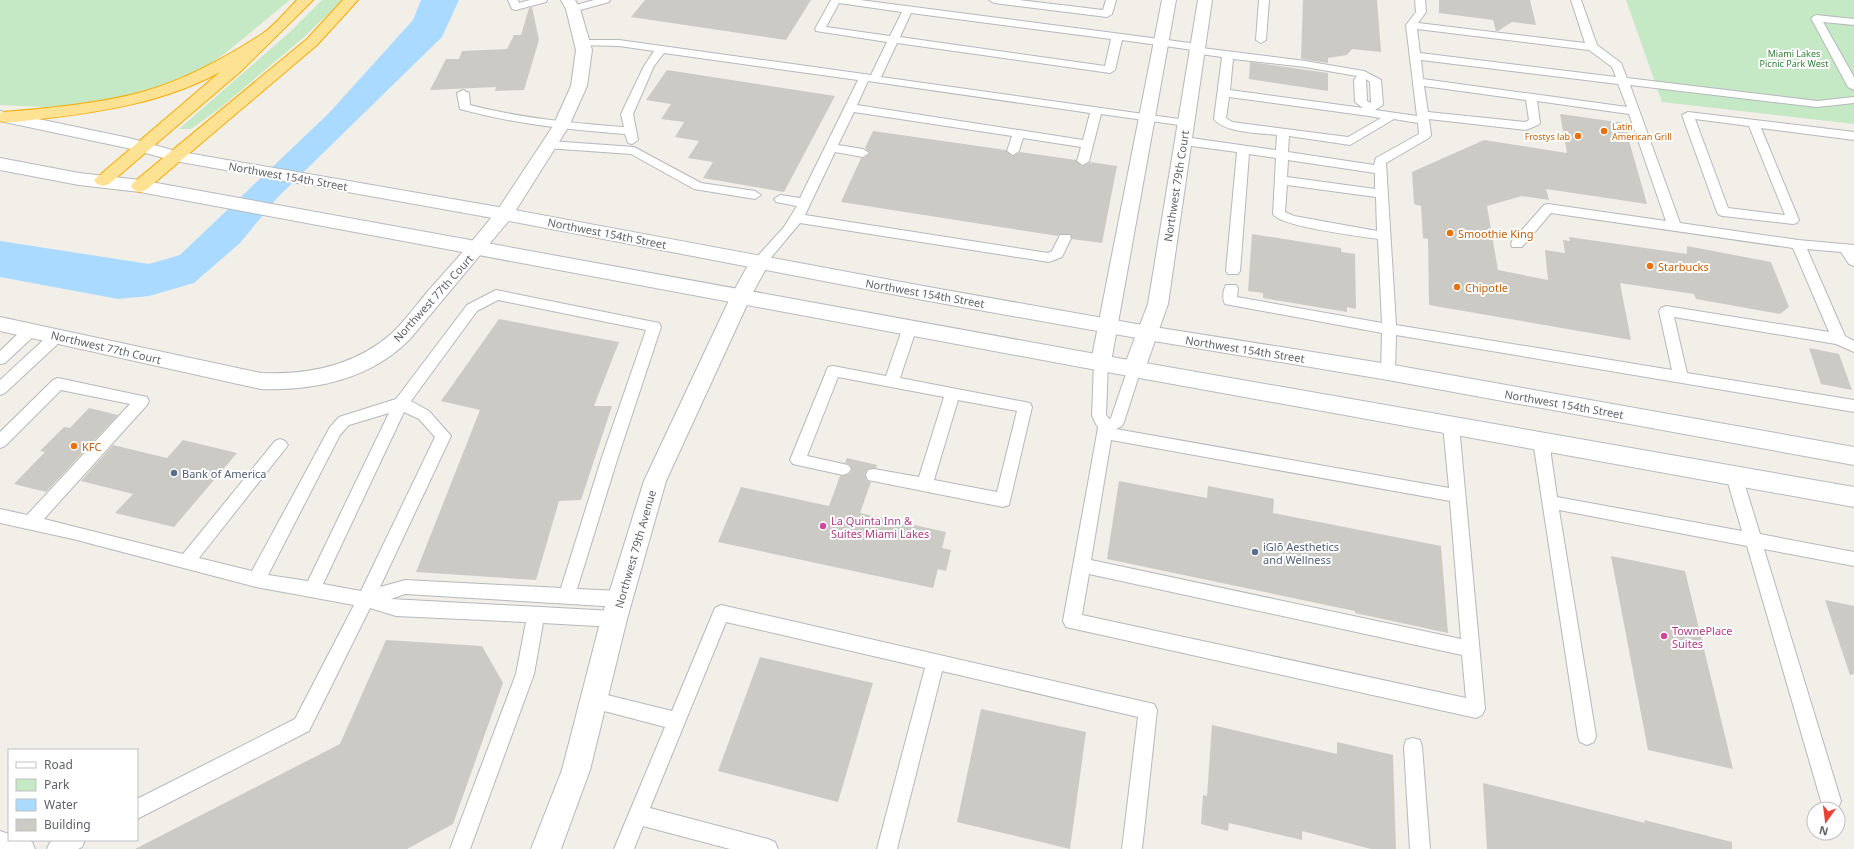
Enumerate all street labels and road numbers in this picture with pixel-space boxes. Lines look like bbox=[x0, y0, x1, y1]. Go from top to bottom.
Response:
street label: Northwest 79th Court bbox=[1160, 129, 1192, 243]
street label: Northwest 154th Street bbox=[227, 158, 349, 194]
street label: Northwest 154th Street bbox=[546, 214, 668, 252]
street label: Northwest 77th Court bbox=[390, 251, 476, 345]
street label: Northwest 154th Street bbox=[864, 275, 986, 311]
street label: Northwest 77th Court bbox=[50, 327, 162, 367]
street label: Northwest 154th Street bbox=[1184, 332, 1306, 366]
street label: Northwest 154th Street bbox=[1503, 386, 1625, 422]
street label: Northwest 79th Avenue bbox=[611, 488, 659, 610]

